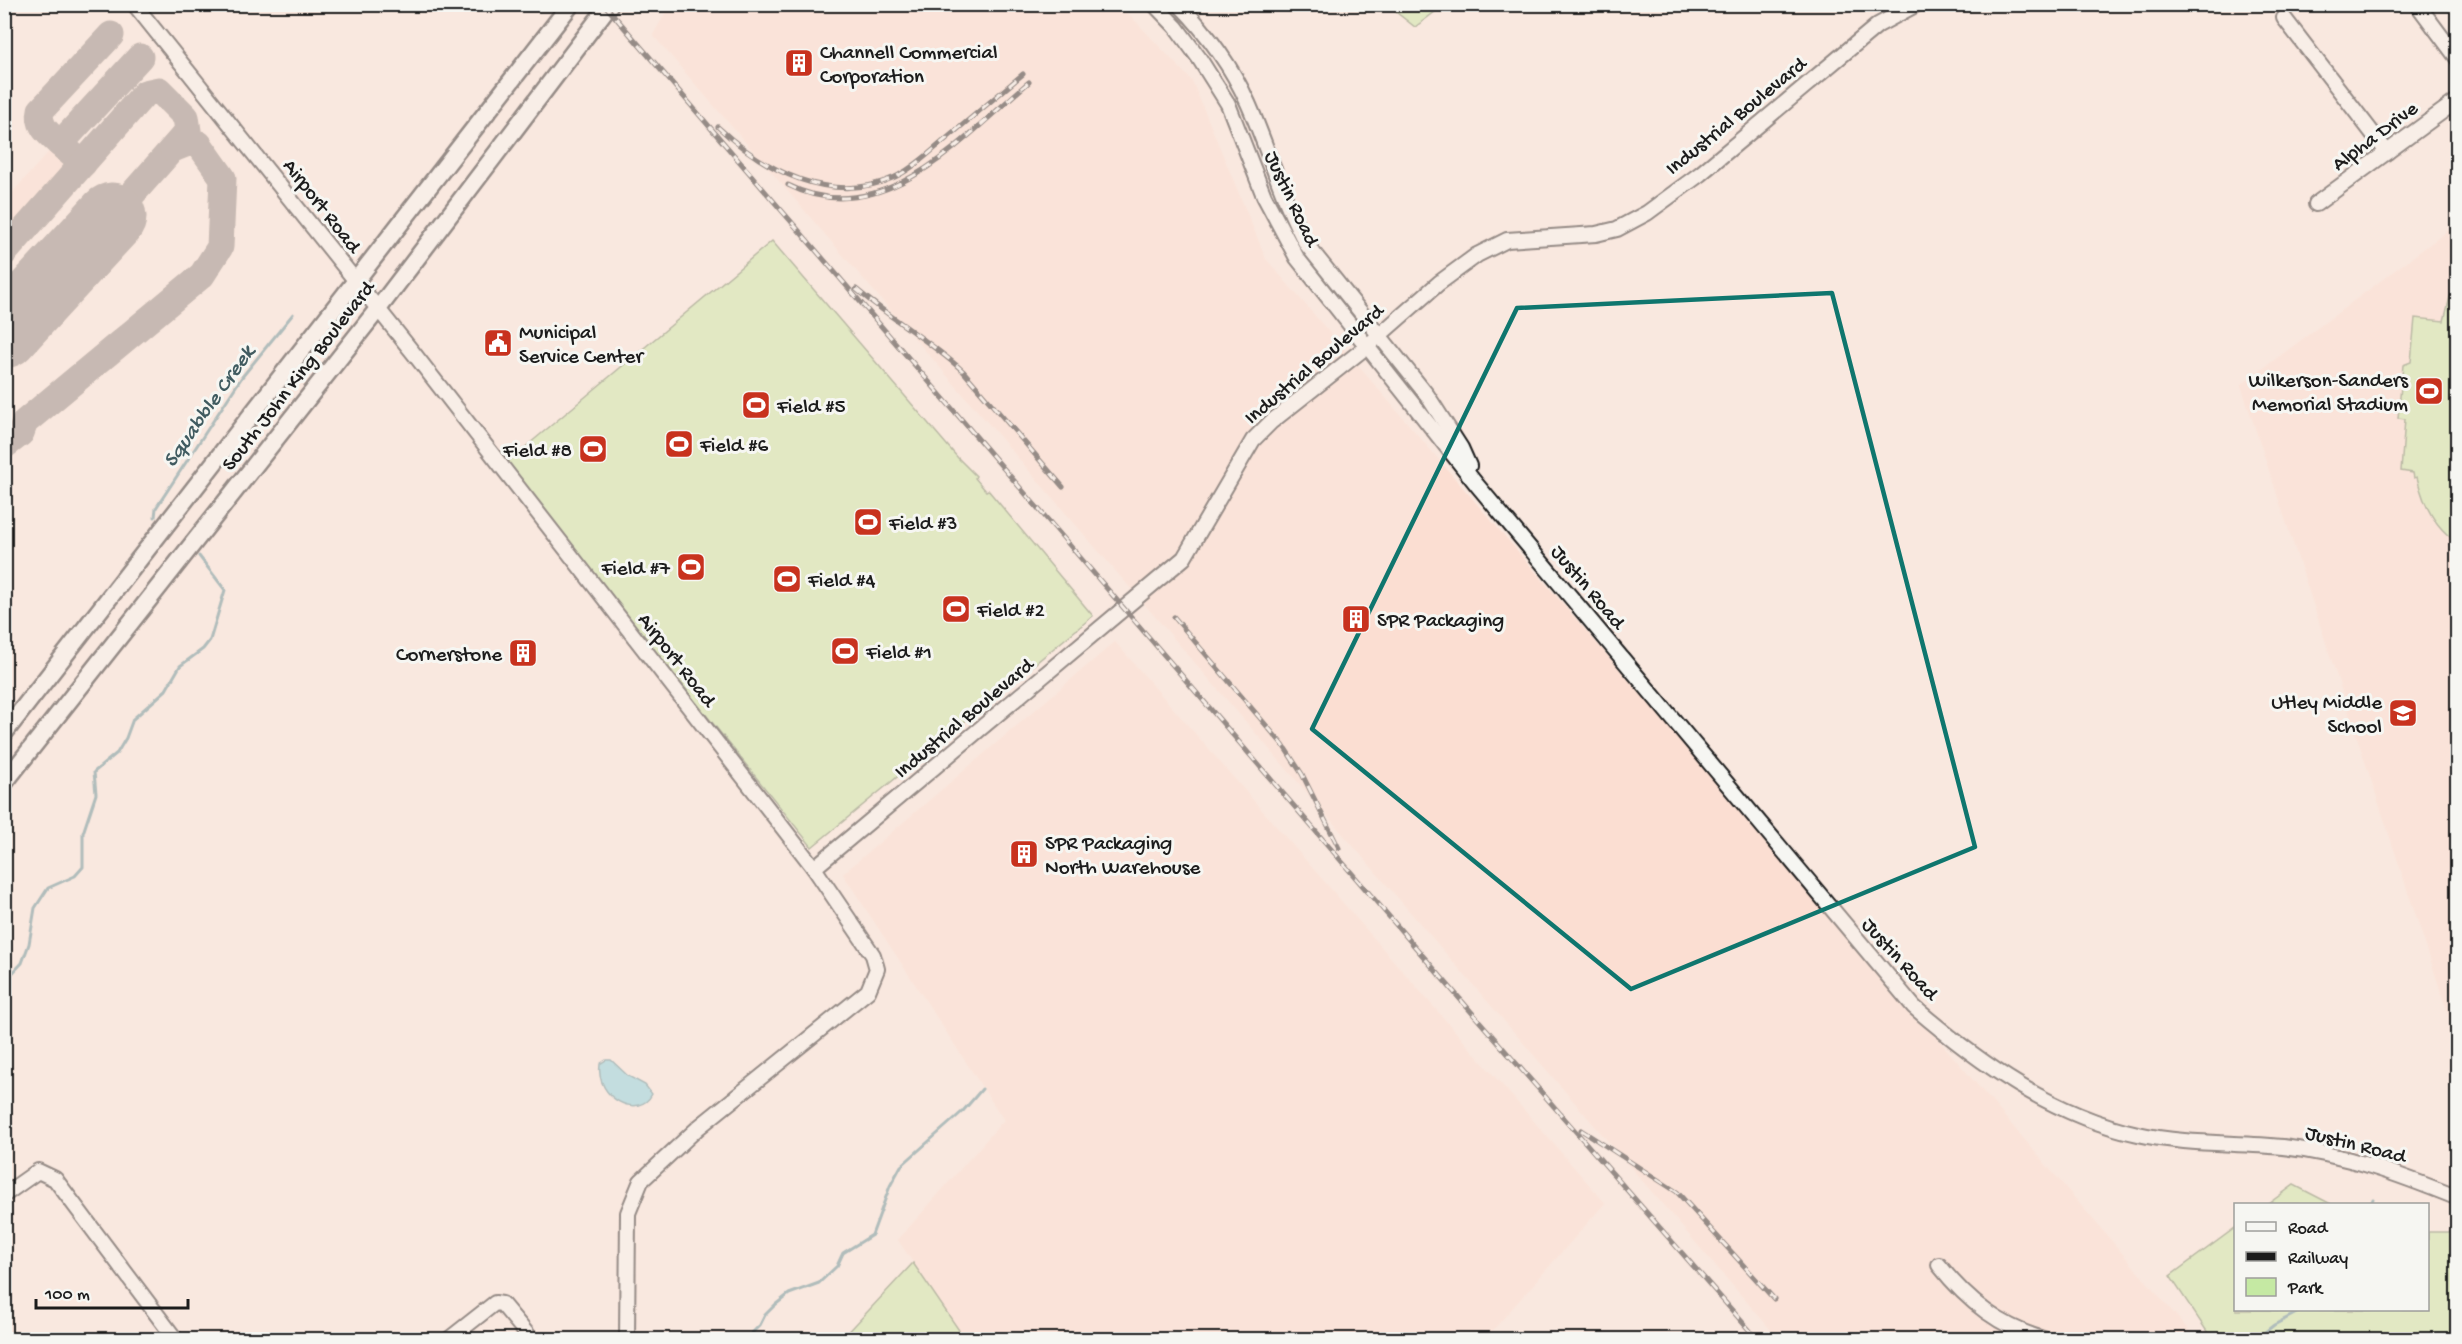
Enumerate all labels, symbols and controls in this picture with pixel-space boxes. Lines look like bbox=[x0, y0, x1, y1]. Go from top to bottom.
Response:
place label: Channell Commercial Corporation bbox=[820, 42, 998, 91]
building icon: Channell Commercial Corporation bbox=[783, 47, 815, 79]
street label: Industrial Boulevard bbox=[1662, 52, 1814, 182]
street label: Alpha Drive bbox=[2328, 97, 2425, 178]
street label: Justin Road bbox=[1257, 148, 1324, 253]
street label: Airport Road bbox=[276, 155, 366, 260]
street label: South John King Boulevard bbox=[218, 276, 383, 477]
street label: Industrial Boulevard bbox=[1240, 299, 1391, 431]
place label: Municipal Service Center bbox=[519, 322, 644, 371]
public building icon: Municipal Service Center bbox=[482, 327, 514, 359]
water label: Squabble Creek bbox=[159, 340, 263, 473]
place label: Wilkerson-Sanders Memorial Stadium bbox=[2248, 370, 2409, 419]
sports icon: Wilkerson-Sanders Memorial Stadium bbox=[2413, 375, 2445, 407]
sports icon: Field #5 bbox=[740, 389, 772, 421]
place label: Field #5 bbox=[776, 396, 846, 421]
sports icon: Field #6 bbox=[663, 428, 695, 460]
sports icon: Field #8 bbox=[577, 433, 609, 465]
place label: Field #6 bbox=[699, 435, 769, 460]
place label: Field #8 bbox=[502, 440, 572, 465]
sports icon: Field #3 bbox=[852, 506, 884, 538]
place label: Field #3 bbox=[888, 513, 958, 538]
street label: Justin Road bbox=[1544, 541, 1630, 637]
sports icon: Field #7 bbox=[675, 551, 707, 583]
place label: Field #7 bbox=[600, 558, 671, 583]
sports icon: Field #4 bbox=[771, 563, 803, 595]
place label: Field #4 bbox=[807, 570, 876, 595]
sports icon: Field #2 bbox=[940, 593, 972, 625]
place label: Field #2 bbox=[976, 600, 1045, 625]
building icon: SPR Packaging bbox=[1340, 603, 1372, 635]
street label: Airport Road bbox=[631, 609, 721, 714]
place label: SPR Packaging bbox=[1377, 610, 1504, 635]
sports icon: Field #1 bbox=[829, 635, 861, 667]
building icon: Cornerstone bbox=[507, 637, 539, 669]
place label: Field #1 bbox=[865, 642, 932, 667]
place label: Cornerstone bbox=[396, 644, 503, 669]
street label: Industrial Boulevard bbox=[890, 653, 1041, 785]
place label: Utley Middle School bbox=[2271, 692, 2383, 741]
school or university icon: Utley Middle School bbox=[2387, 697, 2419, 729]
place label: SPR Packaging North Warehouse bbox=[1045, 833, 1201, 882]
building icon: SPR Packaging North Warehouse bbox=[1008, 838, 1040, 870]
street label: Justin Road bbox=[1855, 914, 1943, 1008]
street label: Justin Road bbox=[2302, 1122, 2410, 1171]
legend bbox=[2234, 1203, 2429, 1311]
text: Road bbox=[2288, 1219, 2329, 1240]
text: Railway bbox=[2288, 1249, 2348, 1270]
scale bar bbox=[36, 1272, 188, 1310]
text: Park bbox=[2287, 1279, 2324, 1300]
text: 100 m bbox=[44, 1285, 90, 1306]

